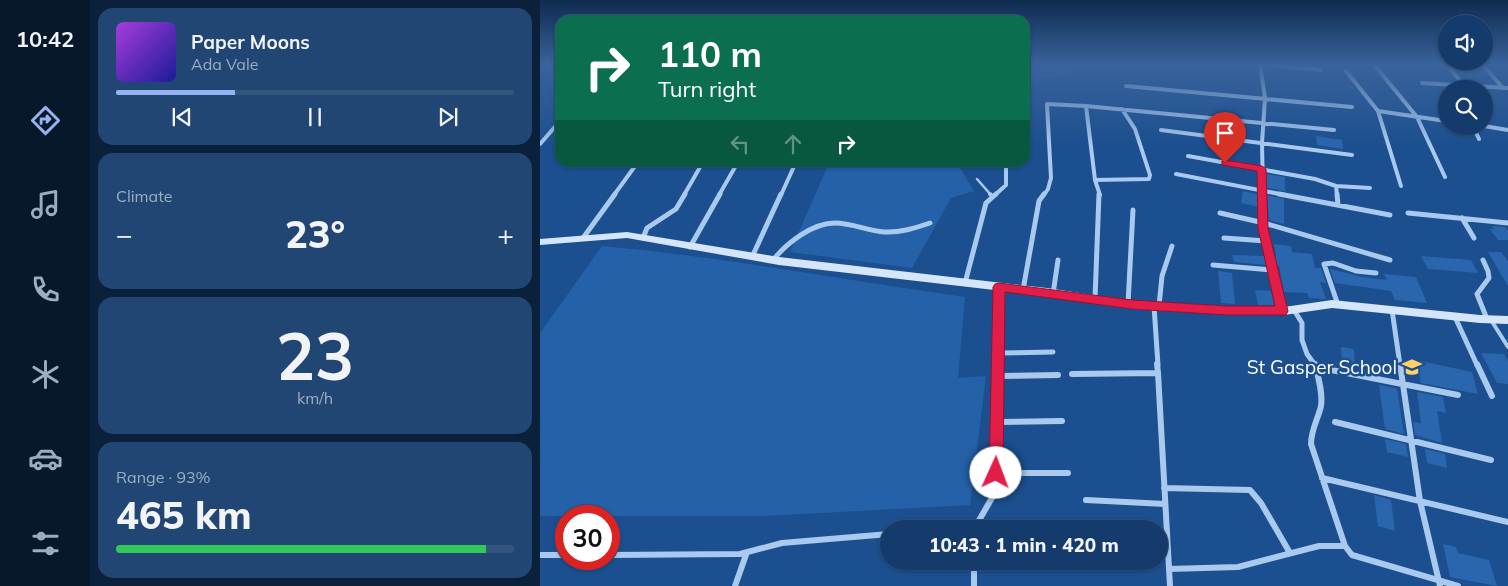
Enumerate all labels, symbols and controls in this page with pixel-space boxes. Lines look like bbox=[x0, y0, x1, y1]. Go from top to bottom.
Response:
map controls bbox=[1438, 15, 1493, 135]
button: sound bbox=[1438, 15, 1493, 70]
text: 10:42 bbox=[16, 25, 74, 53]
text: Paper Moons bbox=[191, 30, 310, 54]
text: 110 m bbox=[658, 32, 762, 76]
icon: right bbox=[575, 35, 640, 100]
text: Ada Vale bbox=[191, 54, 258, 74]
text: Turn right bbox=[658, 75, 756, 103]
button: search bbox=[1438, 80, 1493, 135]
icon: directions bbox=[28, 103, 63, 138]
icon: previous bbox=[168, 103, 196, 131]
icon: pause bbox=[301, 103, 329, 131]
icon: next bbox=[434, 103, 462, 131]
pin bbox=[1204, 112, 1246, 163]
icon: arrive bbox=[1211, 119, 1239, 147]
icon: left bbox=[726, 130, 754, 158]
icon: ahead bbox=[779, 130, 807, 158]
icon: right bbox=[832, 130, 860, 158]
text: Climate bbox=[116, 186, 172, 206]
icon: music bbox=[28, 187, 63, 222]
text: 23° bbox=[285, 210, 345, 258]
text: − bbox=[116, 217, 133, 252]
text: + bbox=[497, 217, 514, 252]
icon: phone bbox=[28, 272, 63, 307]
text: 23 bbox=[276, 315, 354, 396]
place label: St Gasper School bbox=[1247, 355, 1397, 379]
school or university icon: St Gasper School bbox=[1401, 356, 1423, 378]
icon: climate bbox=[28, 357, 63, 392]
text: km/h bbox=[297, 388, 333, 408]
icon: car bbox=[28, 441, 63, 476]
position arrow bbox=[969, 446, 1021, 498]
text: Range · 93% bbox=[116, 467, 211, 487]
text: 465 km bbox=[116, 491, 252, 539]
speed limit sign: 30 bbox=[555, 505, 620, 570]
icon: filters bbox=[28, 526, 63, 561]
text: 10:43 · 1 min · 420 m bbox=[929, 533, 1119, 557]

